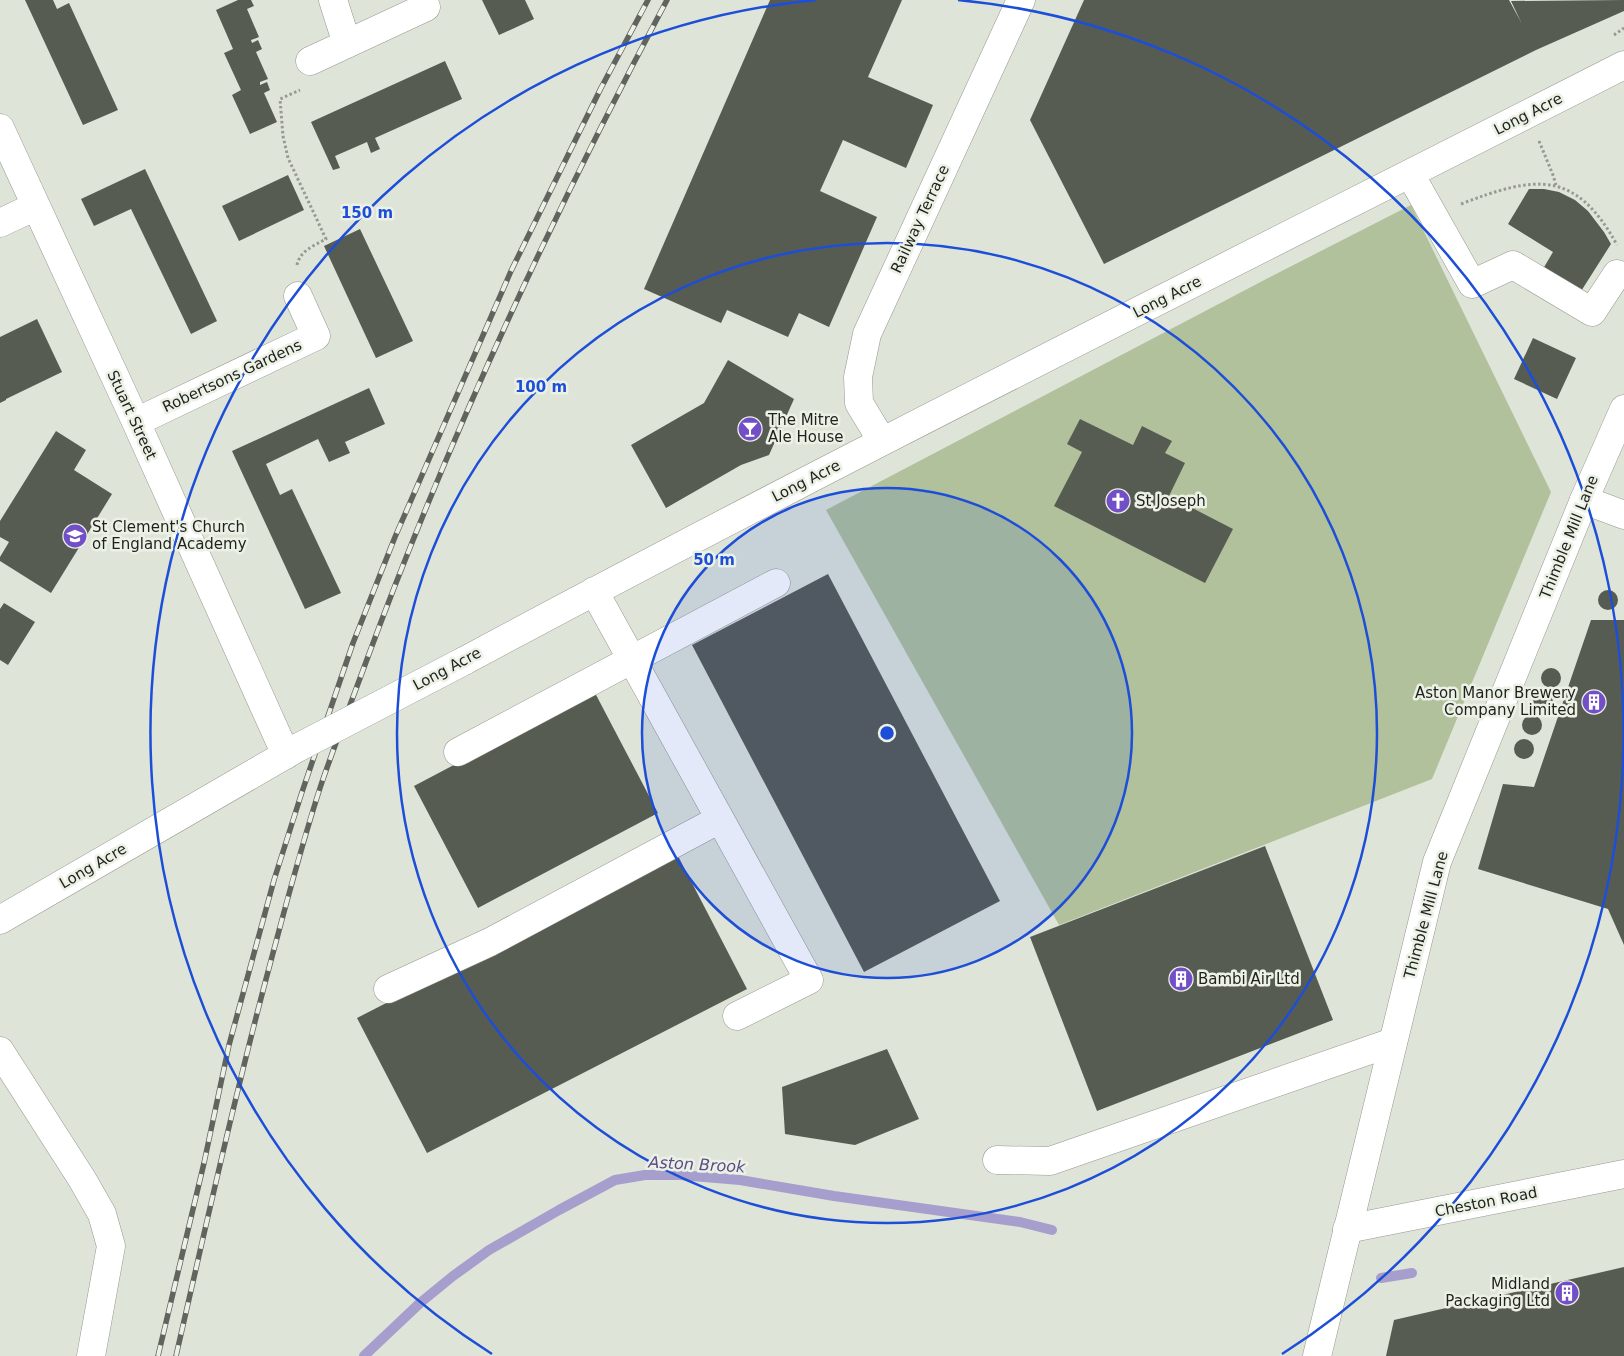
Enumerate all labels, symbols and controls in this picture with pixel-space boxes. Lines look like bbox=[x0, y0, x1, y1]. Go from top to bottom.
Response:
street label: Long Acre bbox=[1491, 89, 1565, 139]
street label: Railway Terrace bbox=[887, 162, 953, 276]
text: 150 m bbox=[341, 204, 393, 222]
street label: Long Acre bbox=[1130, 272, 1204, 322]
street label: Robertsons Gardens bbox=[159, 336, 305, 416]
street label: Stuart Street bbox=[103, 367, 161, 463]
text: 100 m bbox=[515, 378, 567, 396]
place label: The Mitre Ale House bbox=[767, 411, 843, 446]
bar icon: The Mitre Ale House bbox=[737, 416, 763, 442]
street label: Long Acre bbox=[769, 456, 843, 506]
street label: Thimble Mill Lane bbox=[1536, 473, 1602, 602]
church icon: St Joseph bbox=[1105, 488, 1131, 514]
place label: St Joseph bbox=[1136, 492, 1206, 510]
place label: St Clement's Church of England Academy bbox=[92, 518, 247, 553]
school or university icon: St Clement's Church of England Academy bbox=[62, 523, 88, 549]
text: 50 m bbox=[693, 551, 735, 569]
street label: Long Acre bbox=[410, 644, 484, 694]
place label: Aston Manor Brewery Company Limited bbox=[1415, 684, 1576, 719]
building icon: Aston Manor Brewery Company Limited bbox=[1581, 689, 1607, 715]
centre of rings bbox=[878, 724, 896, 742]
street label: Long Acre bbox=[56, 840, 130, 892]
street label: Thimble Mill Lane bbox=[1400, 849, 1452, 982]
building icon: Bambi Air Ltd bbox=[1168, 966, 1194, 992]
place label: Bambi Air Ltd bbox=[1198, 970, 1300, 988]
water label: Aston Brook bbox=[647, 1152, 747, 1177]
street label: Cheston Road bbox=[1433, 1183, 1539, 1221]
place label: Midland Packaging Ltd bbox=[1445, 1275, 1550, 1310]
building icon: Midland Packaging Ltd bbox=[1554, 1280, 1580, 1306]

